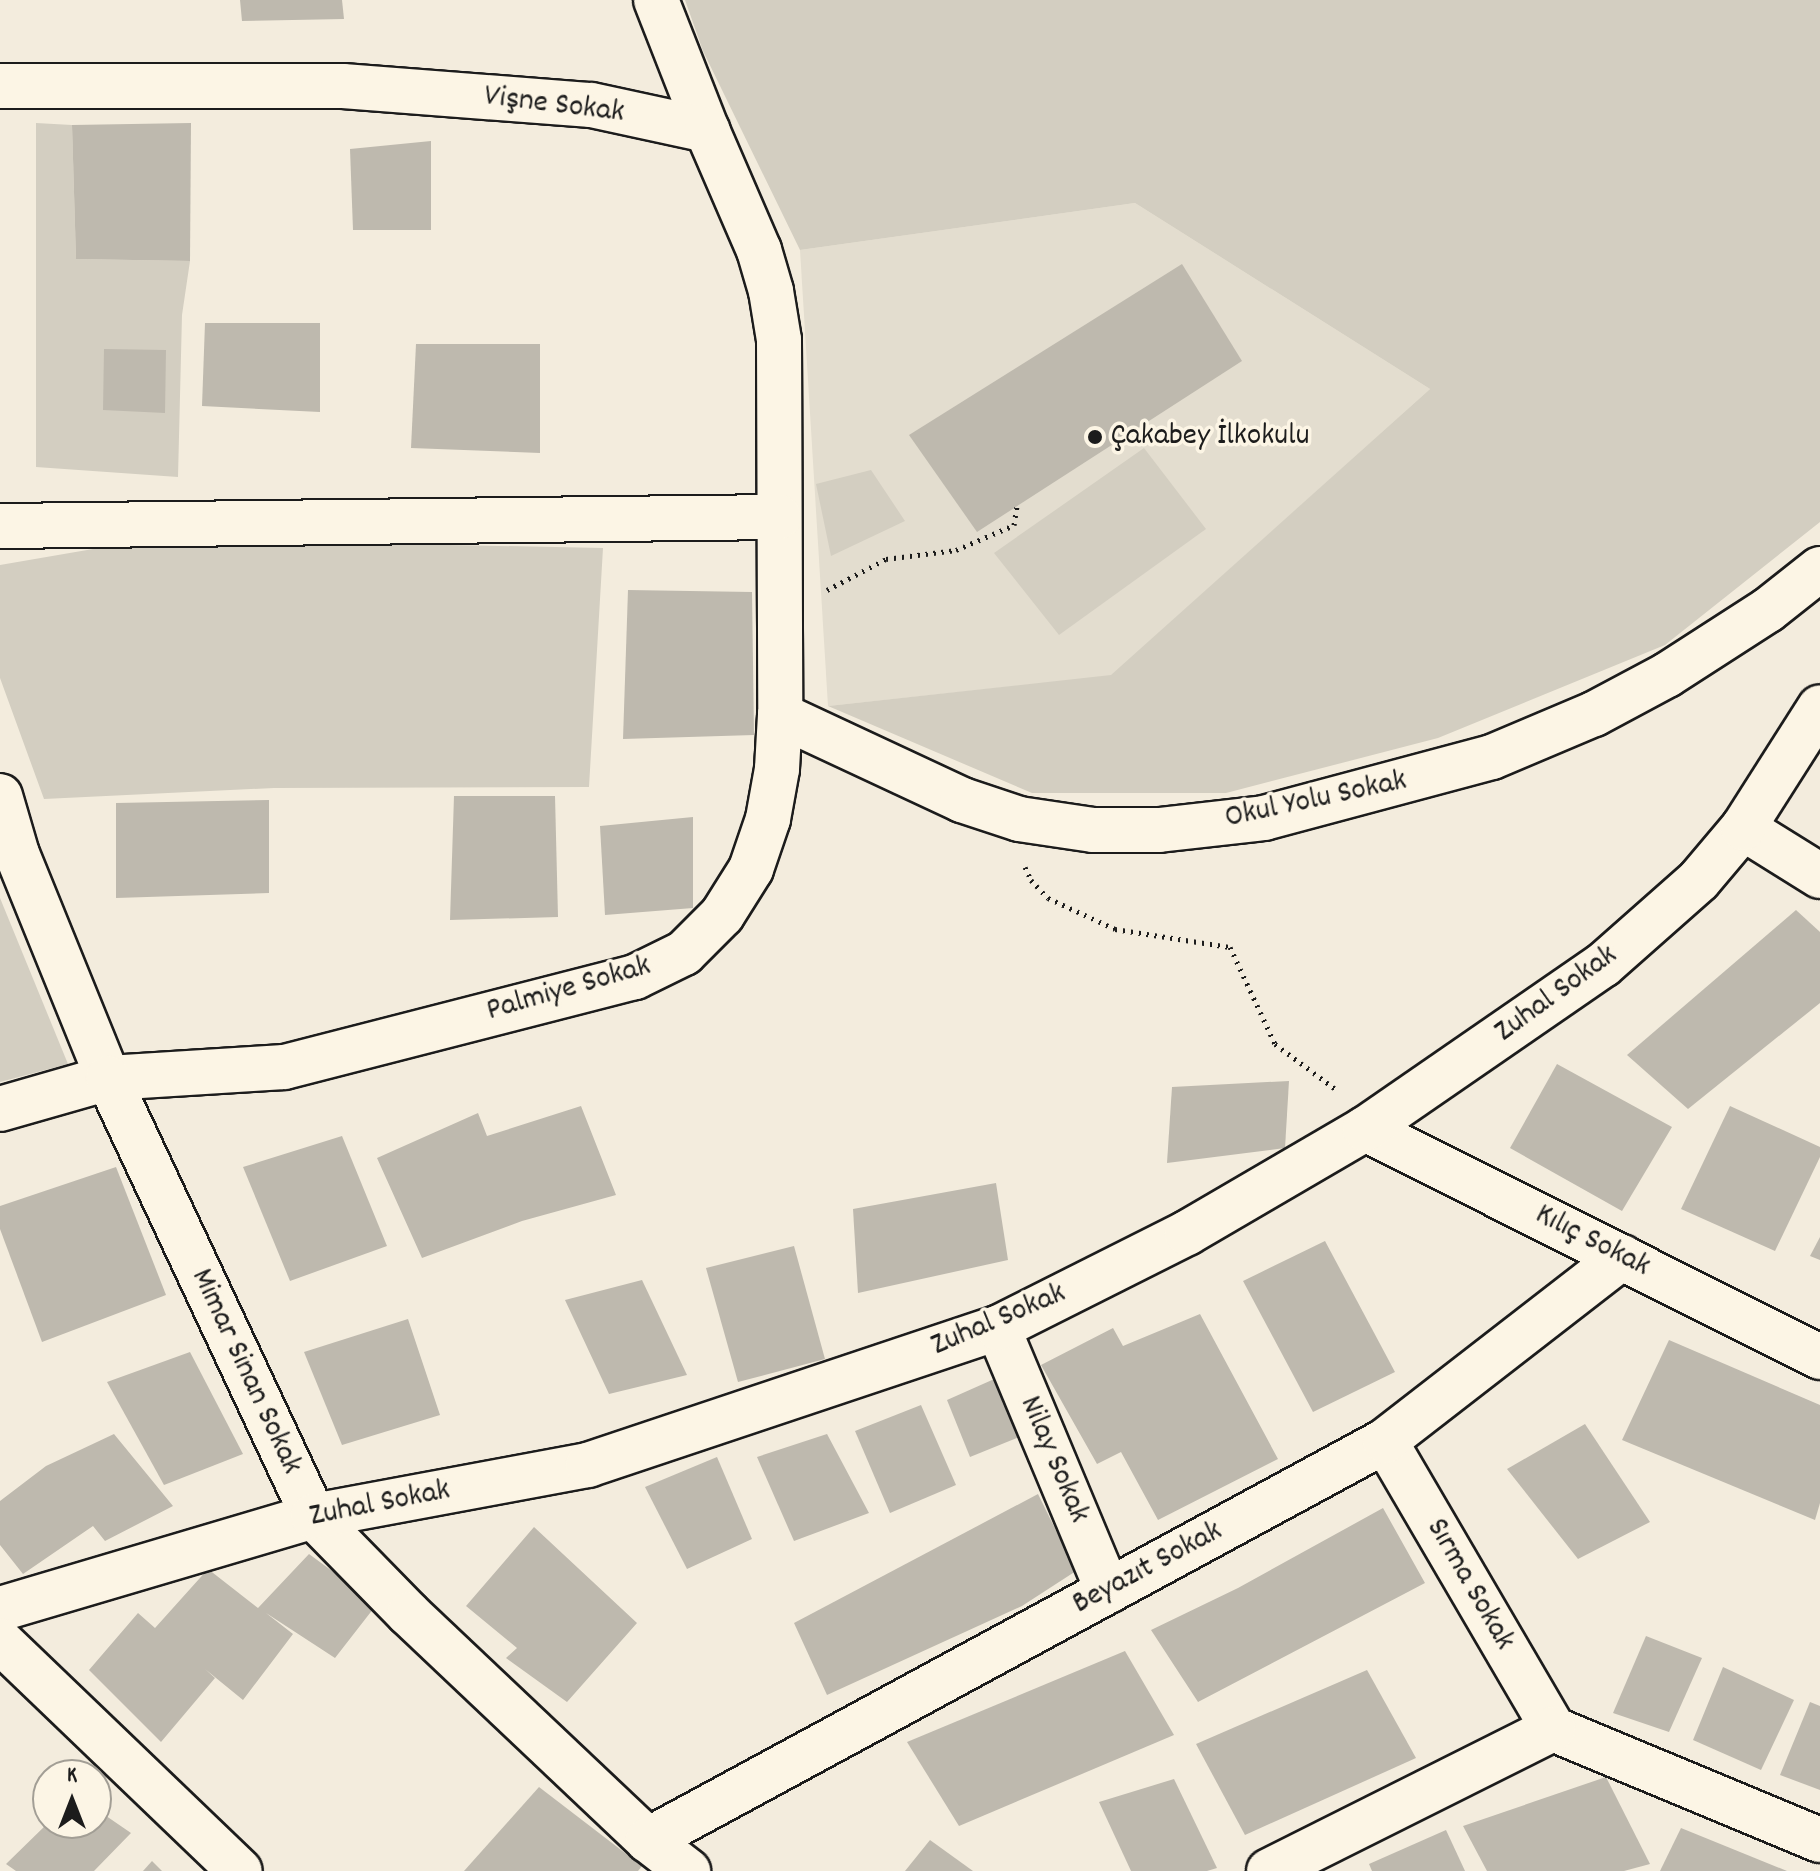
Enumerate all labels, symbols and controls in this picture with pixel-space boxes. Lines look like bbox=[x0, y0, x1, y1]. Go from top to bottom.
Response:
street label: Vişne Sokak bbox=[482, 78, 626, 134]
place label: Çakabey İlkokulu bbox=[1111, 418, 1309, 456]
marker: Çakabey İlkokulu bbox=[1086, 428, 1104, 446]
street label: Okul Yolu Sokak bbox=[1222, 763, 1410, 839]
street label: Zuhal Sokak bbox=[1488, 938, 1626, 1052]
street label: Palmiye Sokak bbox=[483, 948, 655, 1032]
street label: Kılıç Sokak bbox=[1528, 1197, 1656, 1287]
street label: Mimar Sinan Sokak bbox=[181, 1263, 309, 1481]
street label: Zuhal Sokak bbox=[926, 1276, 1072, 1366]
street label: Nilay Sokak bbox=[1009, 1391, 1097, 1529]
street label: Zuhal Sokak bbox=[307, 1473, 453, 1537]
street label: Sırma Sokak bbox=[1416, 1512, 1522, 1658]
street label: Beyazıt Sokak bbox=[1067, 1514, 1229, 1624]
north arrow bbox=[32, 1759, 112, 1839]
text: K bbox=[67, 1761, 77, 1792]

